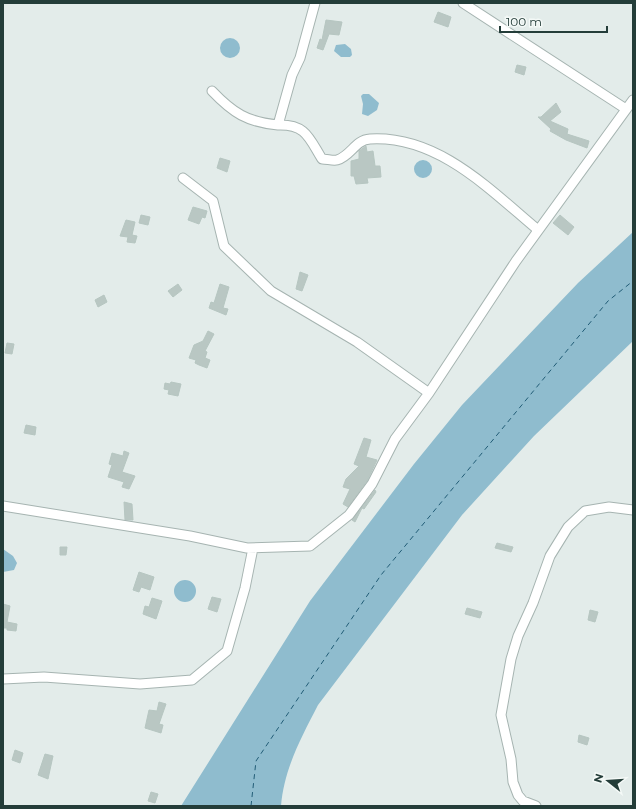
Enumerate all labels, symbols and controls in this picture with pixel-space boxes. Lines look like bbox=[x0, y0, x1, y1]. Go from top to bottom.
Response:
scale bar bbox=[500, 8, 607, 34]
text: 100 m bbox=[506, 14, 542, 29]
north arrow bbox=[588, 761, 628, 801]
text: N bbox=[590, 772, 606, 784]

